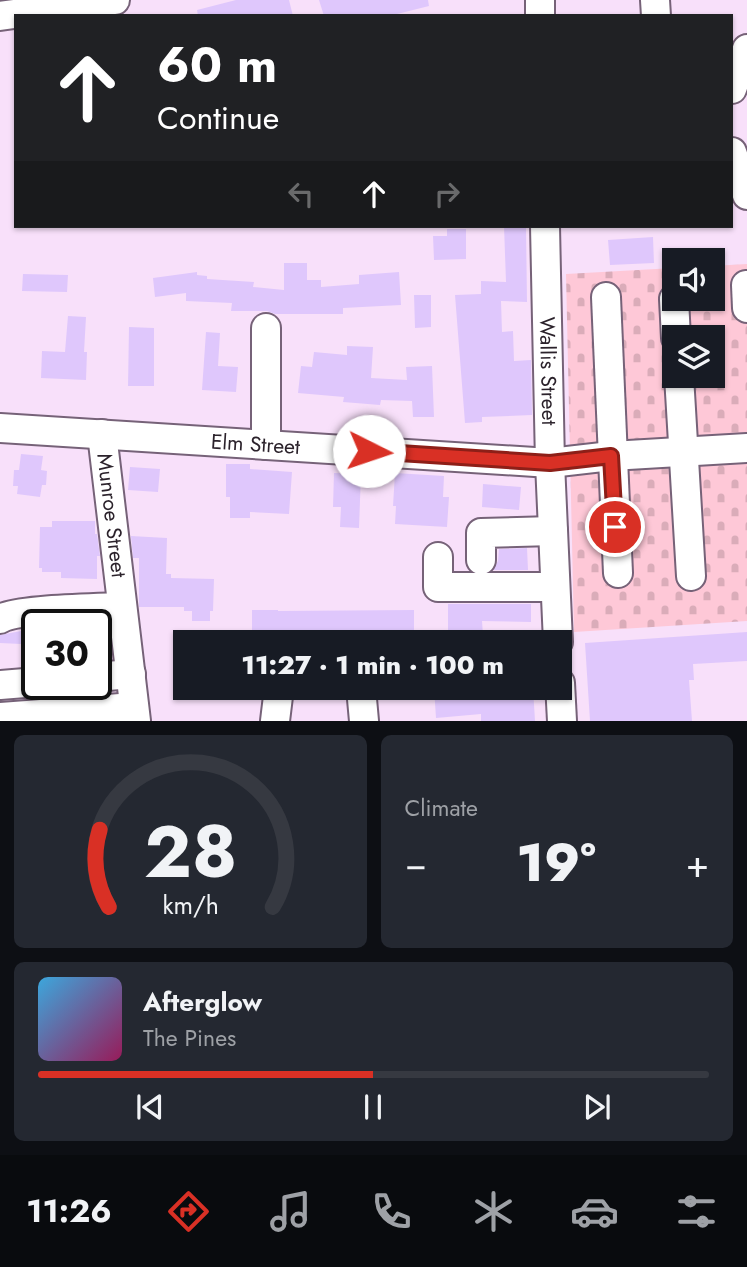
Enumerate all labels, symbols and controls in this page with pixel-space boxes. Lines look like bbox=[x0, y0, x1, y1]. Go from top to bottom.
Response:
text: 60 m bbox=[157, 30, 277, 100]
icon: ahead bbox=[42, 42, 133, 133]
text: Continue bbox=[157, 95, 279, 141]
icon: left bbox=[282, 175, 320, 213]
icon: ahead bbox=[355, 175, 393, 213]
icon: right bbox=[428, 175, 466, 213]
map controls bbox=[662, 248, 725, 388]
button: sound bbox=[662, 248, 725, 311]
street label: Wallis Street bbox=[532, 316, 564, 426]
button: layers bbox=[662, 325, 725, 388]
position arrow bbox=[332, 414, 406, 488]
street label: Elm Street bbox=[210, 426, 301, 462]
street label: Munroe Street bbox=[89, 452, 134, 579]
pin bbox=[585, 497, 645, 557]
icon: arrive bbox=[596, 508, 634, 546]
speed limit sign: 30 bbox=[21, 609, 112, 700]
text: 11:27 · 1 min · 100 m bbox=[241, 646, 504, 684]
text: Climate bbox=[405, 791, 478, 825]
text: 28 bbox=[144, 800, 237, 905]
text: 19° bbox=[517, 825, 596, 901]
text: − bbox=[405, 836, 427, 891]
text: + bbox=[686, 836, 709, 891]
text: km/h bbox=[162, 887, 219, 923]
text: Afterglow bbox=[143, 983, 262, 1021]
text: The Pines bbox=[143, 1021, 236, 1055]
icon: previous bbox=[131, 1088, 169, 1126]
icon: pause bbox=[354, 1088, 392, 1126]
icon: next bbox=[578, 1088, 616, 1126]
icon: directions bbox=[164, 1187, 213, 1236]
icon: music bbox=[266, 1187, 315, 1236]
icon: phone bbox=[367, 1187, 416, 1236]
icon: climate bbox=[469, 1187, 518, 1236]
icon: car bbox=[570, 1187, 619, 1236]
icon: filters bbox=[672, 1187, 721, 1236]
text: 11:26 bbox=[26, 1188, 112, 1234]

